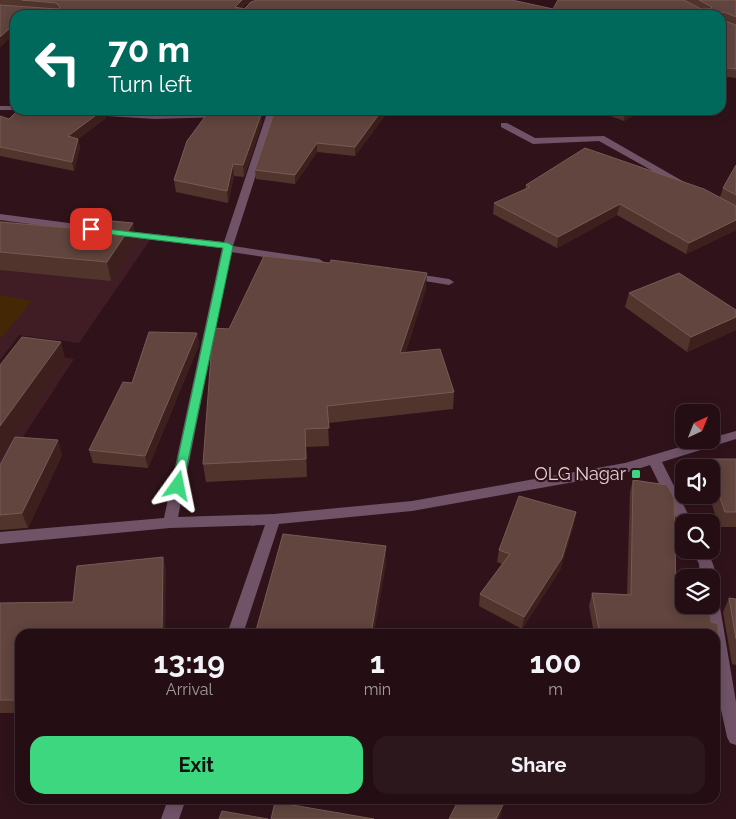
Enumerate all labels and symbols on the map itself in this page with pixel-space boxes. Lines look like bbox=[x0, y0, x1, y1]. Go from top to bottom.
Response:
pin bbox=[70, 208, 112, 250]
north arrow bbox=[675, 404, 720, 449]
position arrow bbox=[151, 459, 203, 511]
place label: OLG Nagar bbox=[534, 463, 627, 484]
marker: OLG Nagar bbox=[630, 468, 642, 480]

